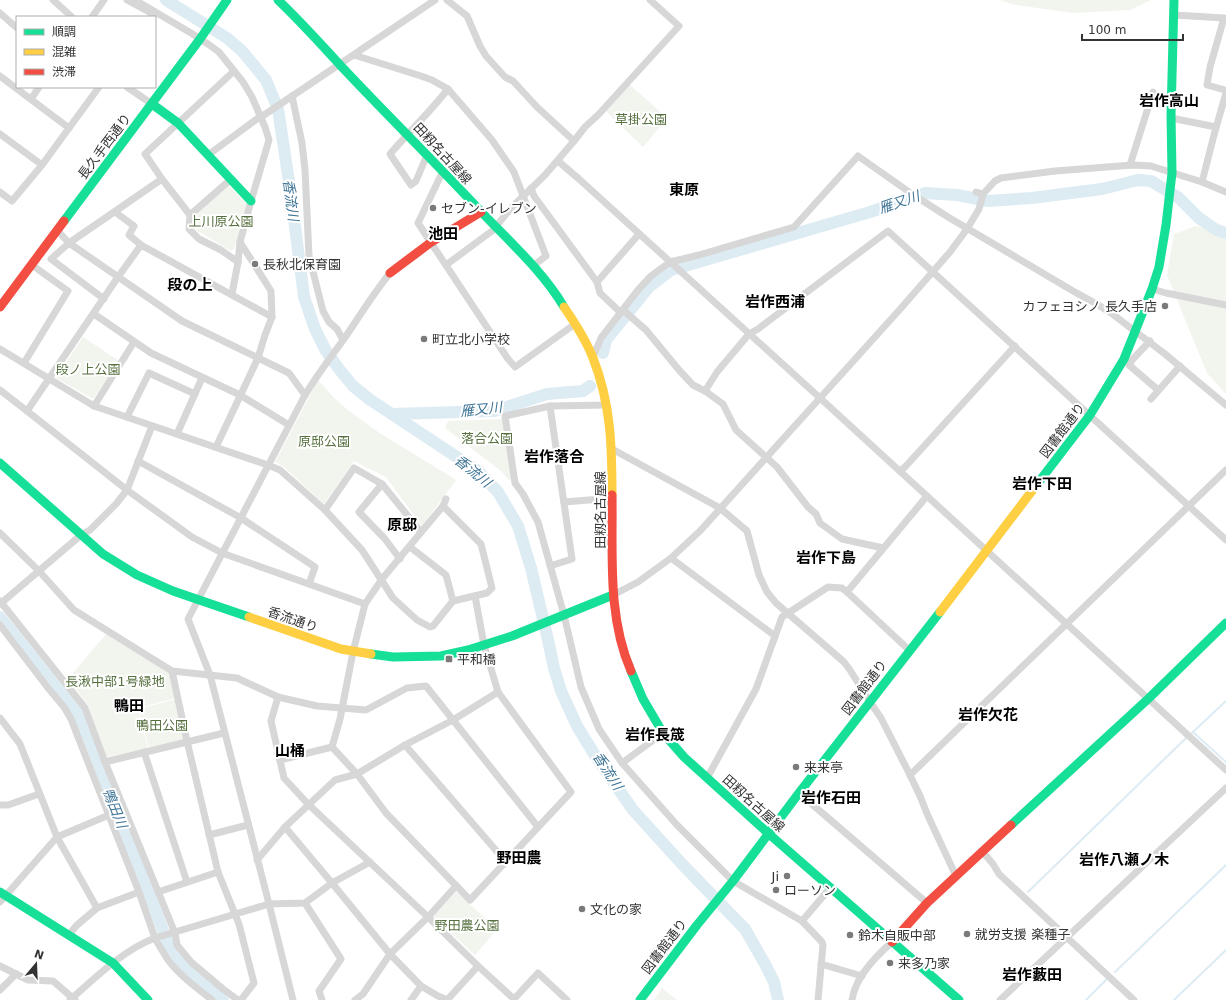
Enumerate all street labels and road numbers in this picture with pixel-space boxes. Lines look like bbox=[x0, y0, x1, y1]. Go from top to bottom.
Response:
street label: 長久手西通り bbox=[75, 111, 134, 182]
street label: 田籾名古屋線 bbox=[411, 120, 475, 187]
street label: 図書館通り bbox=[1037, 400, 1088, 461]
street label: 田籾名古屋線 bbox=[593, 471, 608, 549]
street label: 香流通り bbox=[266, 604, 320, 635]
street label: 図書館通り bbox=[839, 657, 890, 718]
street label: 田籾名古屋線 bbox=[720, 772, 788, 835]
street label: 図書館通り bbox=[639, 916, 690, 977]

